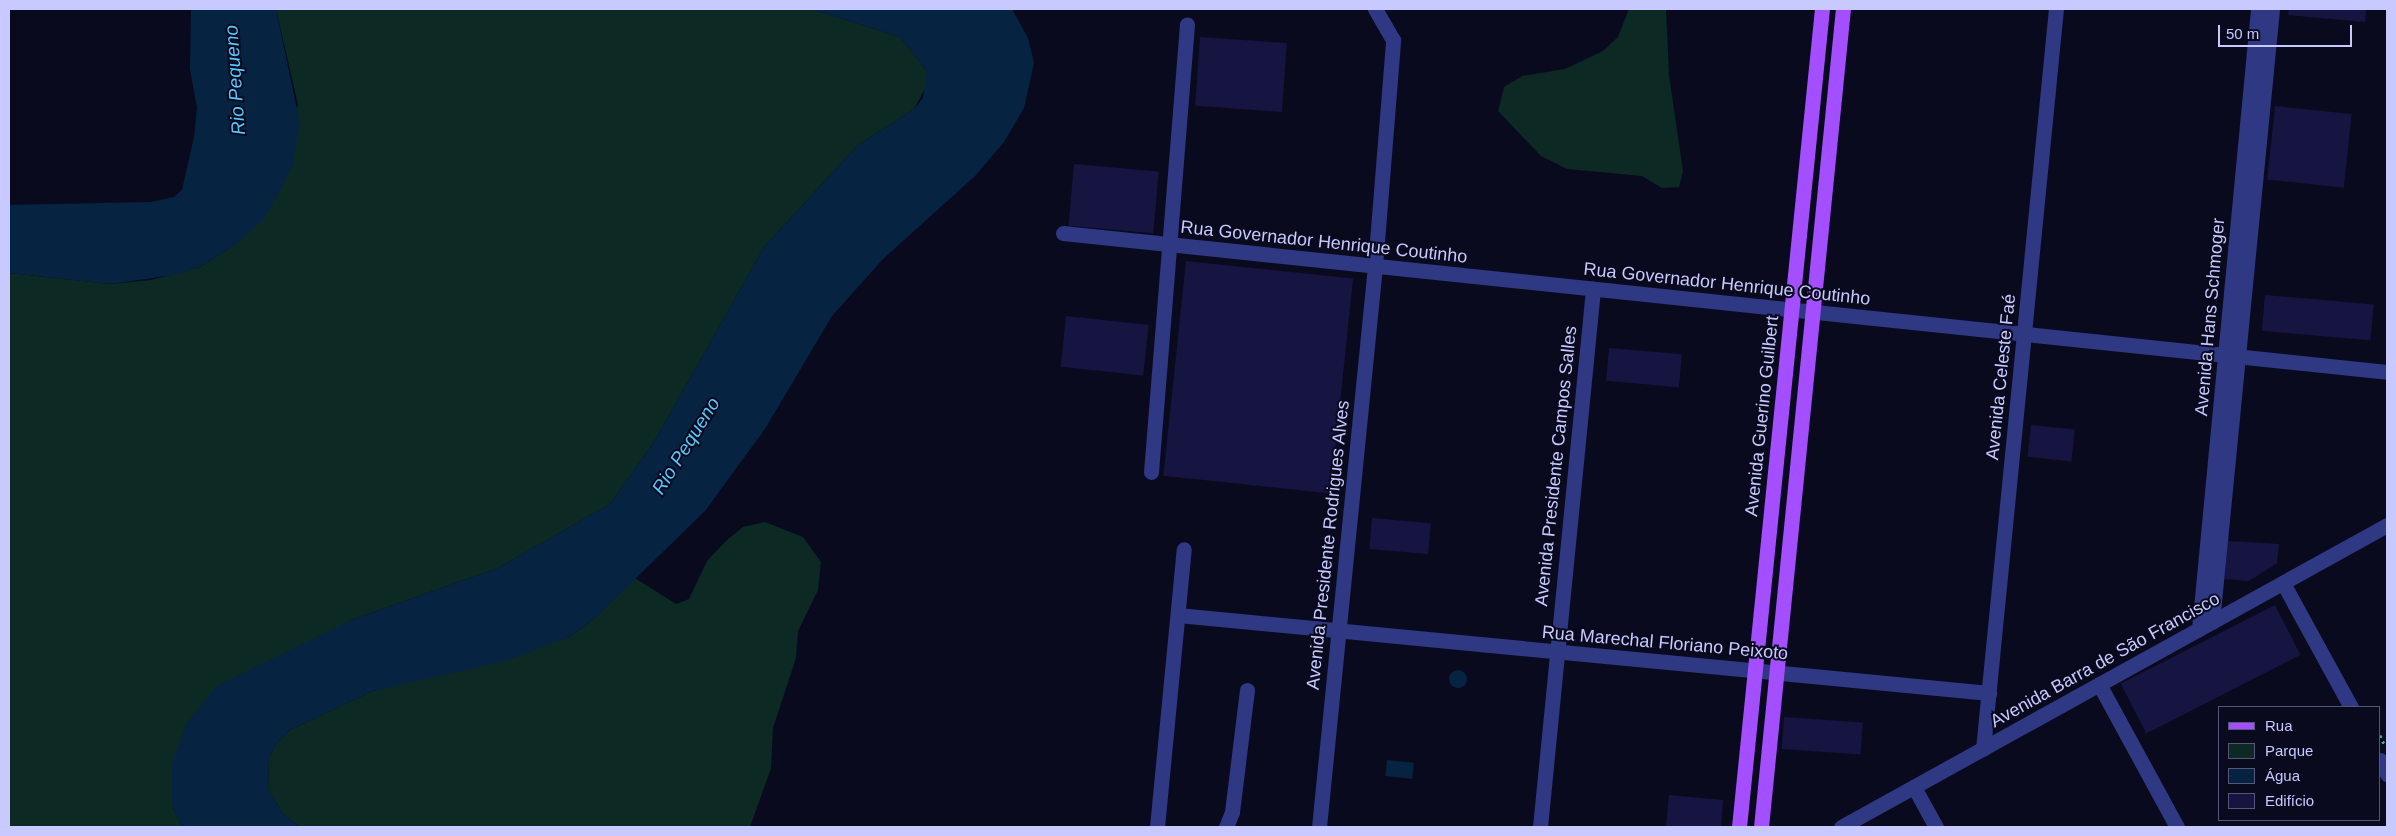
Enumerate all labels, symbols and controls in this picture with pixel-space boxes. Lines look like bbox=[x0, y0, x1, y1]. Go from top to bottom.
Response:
scale bar bbox=[2221, 15, 2355, 47]
water label: Rio Pequeno bbox=[220, 24, 250, 136]
text: 50 m bbox=[2226, 25, 2259, 42]
street label: Rua Governador Henrique Coutinho bbox=[1180, 216, 1468, 268]
street label: Avenida Hans Schmoger bbox=[2191, 217, 2229, 417]
street label: Rua Governador Henrique Coutinho bbox=[1583, 258, 1871, 310]
street label: Avenida Celeste Faé bbox=[1982, 293, 2020, 461]
street label: Avenida Guerino Guilbert bbox=[1741, 315, 1783, 517]
street label: Avenida Presidente Campos Salles bbox=[1531, 325, 1581, 607]
water label: Rio Pequeno bbox=[647, 393, 725, 499]
street label: Avenida Presidente Rodrigues Alves bbox=[1302, 399, 1354, 691]
street label: Avenida Barra de São Francisco bbox=[1987, 588, 2223, 732]
street label: Rua Marechal Floriano Peixoto bbox=[1541, 621, 1789, 665]
legend bbox=[2218, 706, 2381, 821]
text: Rua bbox=[2265, 717, 2293, 734]
text: Parque bbox=[2265, 742, 2313, 759]
text: Água bbox=[2265, 767, 2300, 784]
text: Edifício bbox=[2265, 792, 2314, 809]

